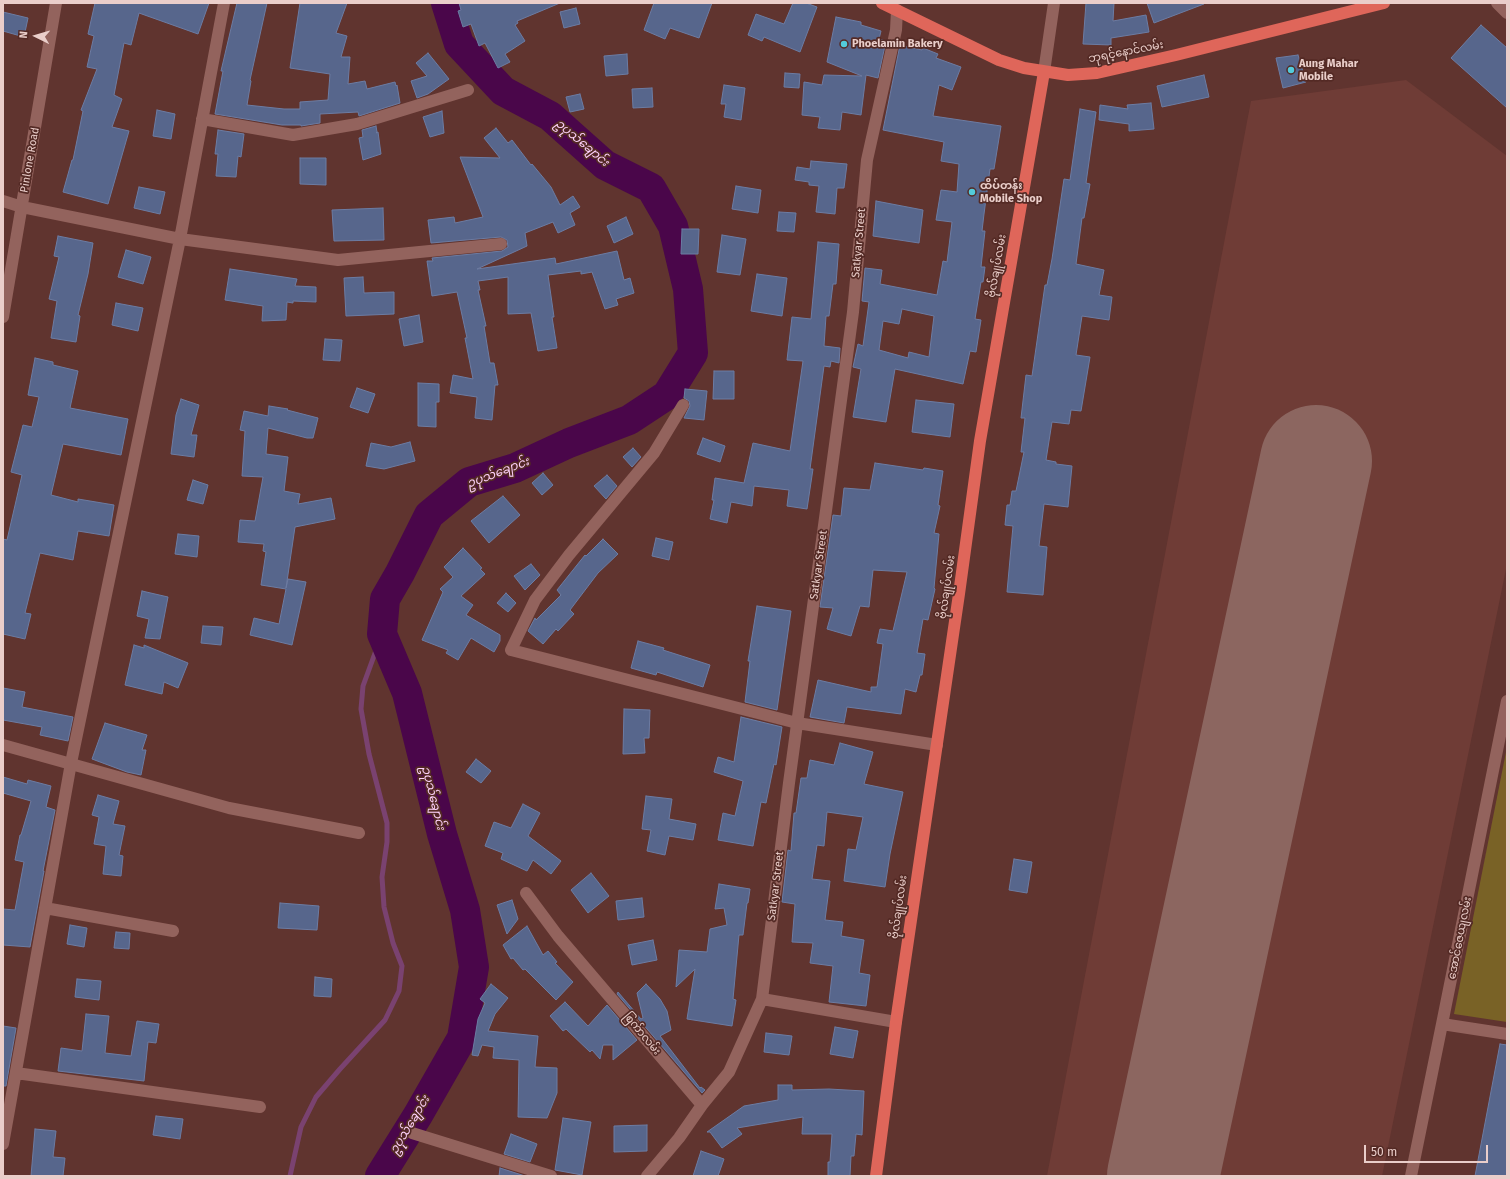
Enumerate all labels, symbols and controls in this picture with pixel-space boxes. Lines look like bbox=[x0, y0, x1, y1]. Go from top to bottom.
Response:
north arrow bbox=[16, 16, 56, 56]
text: N bbox=[17, 31, 30, 39]
place label: Phoelamin Bakery bbox=[852, 37, 943, 51]
street label: ဘုရင့်နောင်လမ်း bbox=[1087, 38, 1165, 66]
marker: Phoelamin Bakery bbox=[839, 39, 849, 49]
place label: Aung Mahar Mobile bbox=[1299, 57, 1358, 83]
marker: Aung Mahar Mobile bbox=[1286, 65, 1296, 75]
water label: ဥပုသ်ချောင်း bbox=[552, 116, 612, 170]
street label: Pinlone Road bbox=[18, 126, 42, 194]
place label: ထိပ်တန်း Mobile Shop bbox=[980, 179, 1042, 205]
marker: ထိပ်တန်း Mobile Shop bbox=[967, 187, 977, 197]
street label: Satkyar Street bbox=[849, 208, 869, 278]
street label: ဗိုလ်ချုပ်လမ်း bbox=[985, 233, 1009, 299]
water label: ဥပုသ်ချောင်း bbox=[465, 455, 531, 491]
street label: Satkyar Street bbox=[808, 530, 830, 600]
street label: ဗိုလ်ချုပ်လမ်း bbox=[936, 554, 958, 620]
water label: ဥပုသ်ချောင်း bbox=[418, 764, 448, 832]
street label: Satkyar Street bbox=[765, 851, 787, 921]
street label: ဗိုလ်ချုပ်လမ်း bbox=[888, 874, 910, 940]
street label: အောင်ဇေယျလမ်း bbox=[1446, 896, 1474, 980]
street label: စြက်ာလမ်း bbox=[621, 1010, 663, 1058]
water label: ဥပုသ်ချောင်း bbox=[387, 1093, 433, 1157]
scale bar bbox=[1366, 1137, 1490, 1163]
text: 50 m bbox=[1371, 1145, 1397, 1159]

